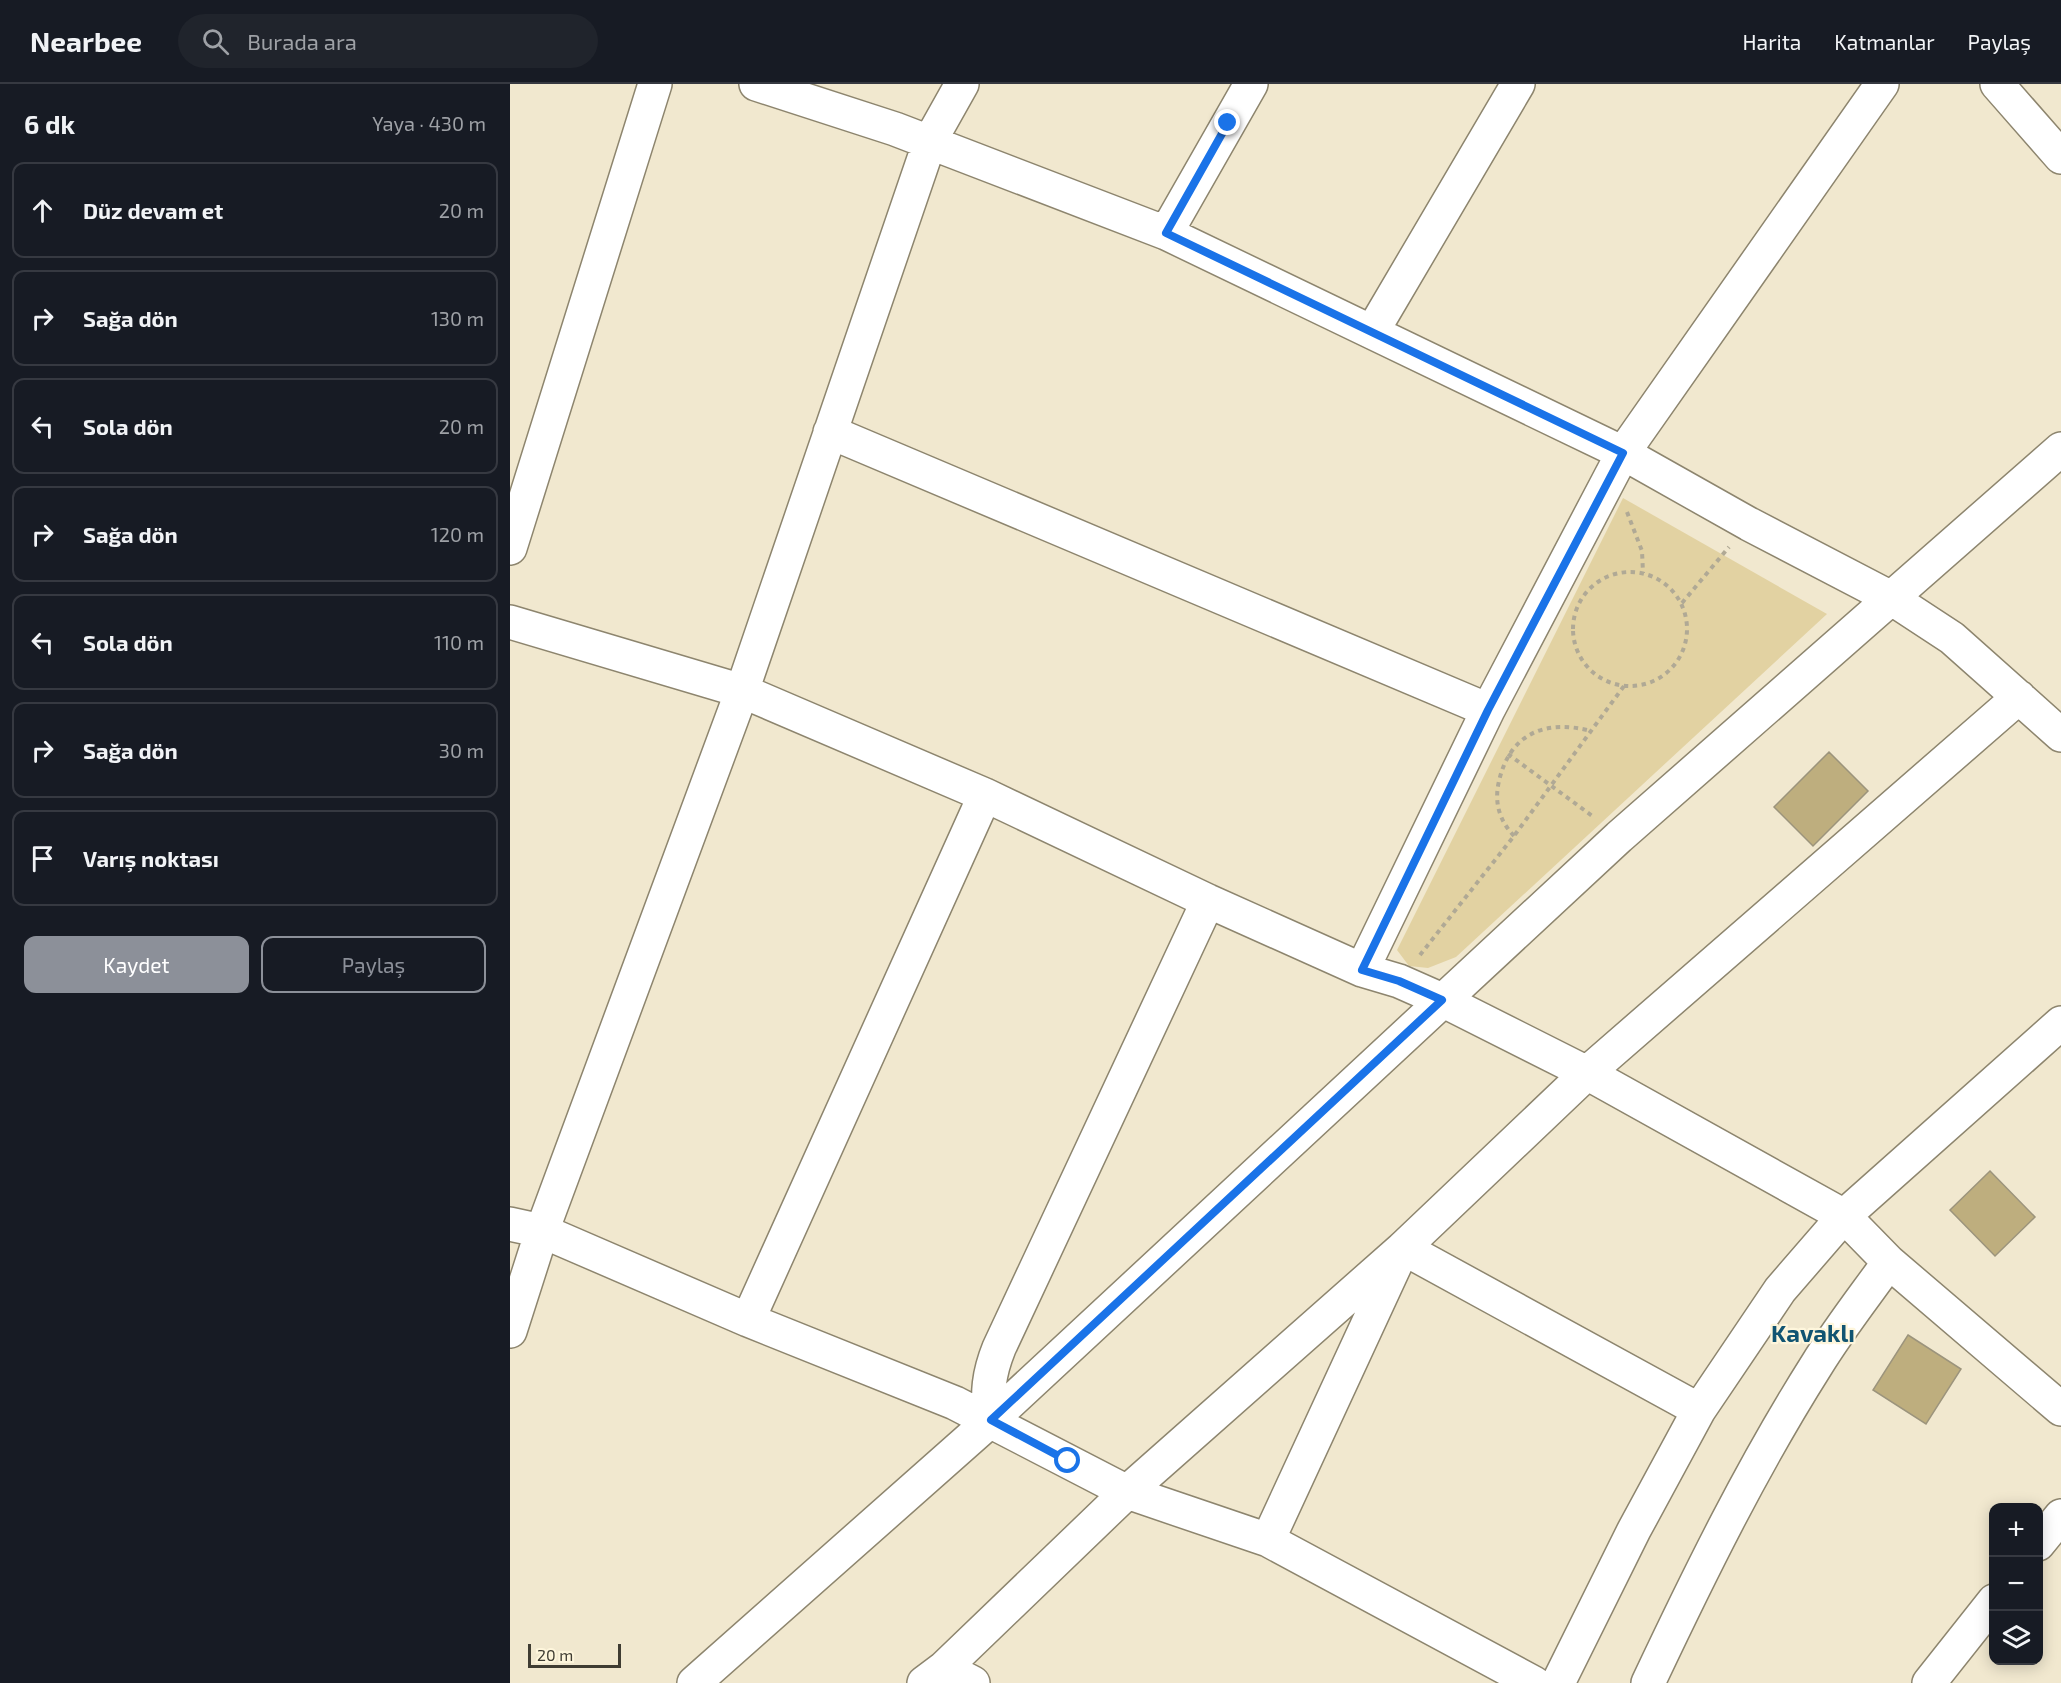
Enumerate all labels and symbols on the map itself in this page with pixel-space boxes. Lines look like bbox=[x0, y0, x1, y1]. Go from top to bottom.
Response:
route end bbox=[1214, 109, 1240, 135]
district label: Kavaklı bbox=[1771, 1318, 1855, 1347]
route start bbox=[1054, 1447, 1080, 1473]
scale bar bbox=[528, 1641, 621, 1668]

